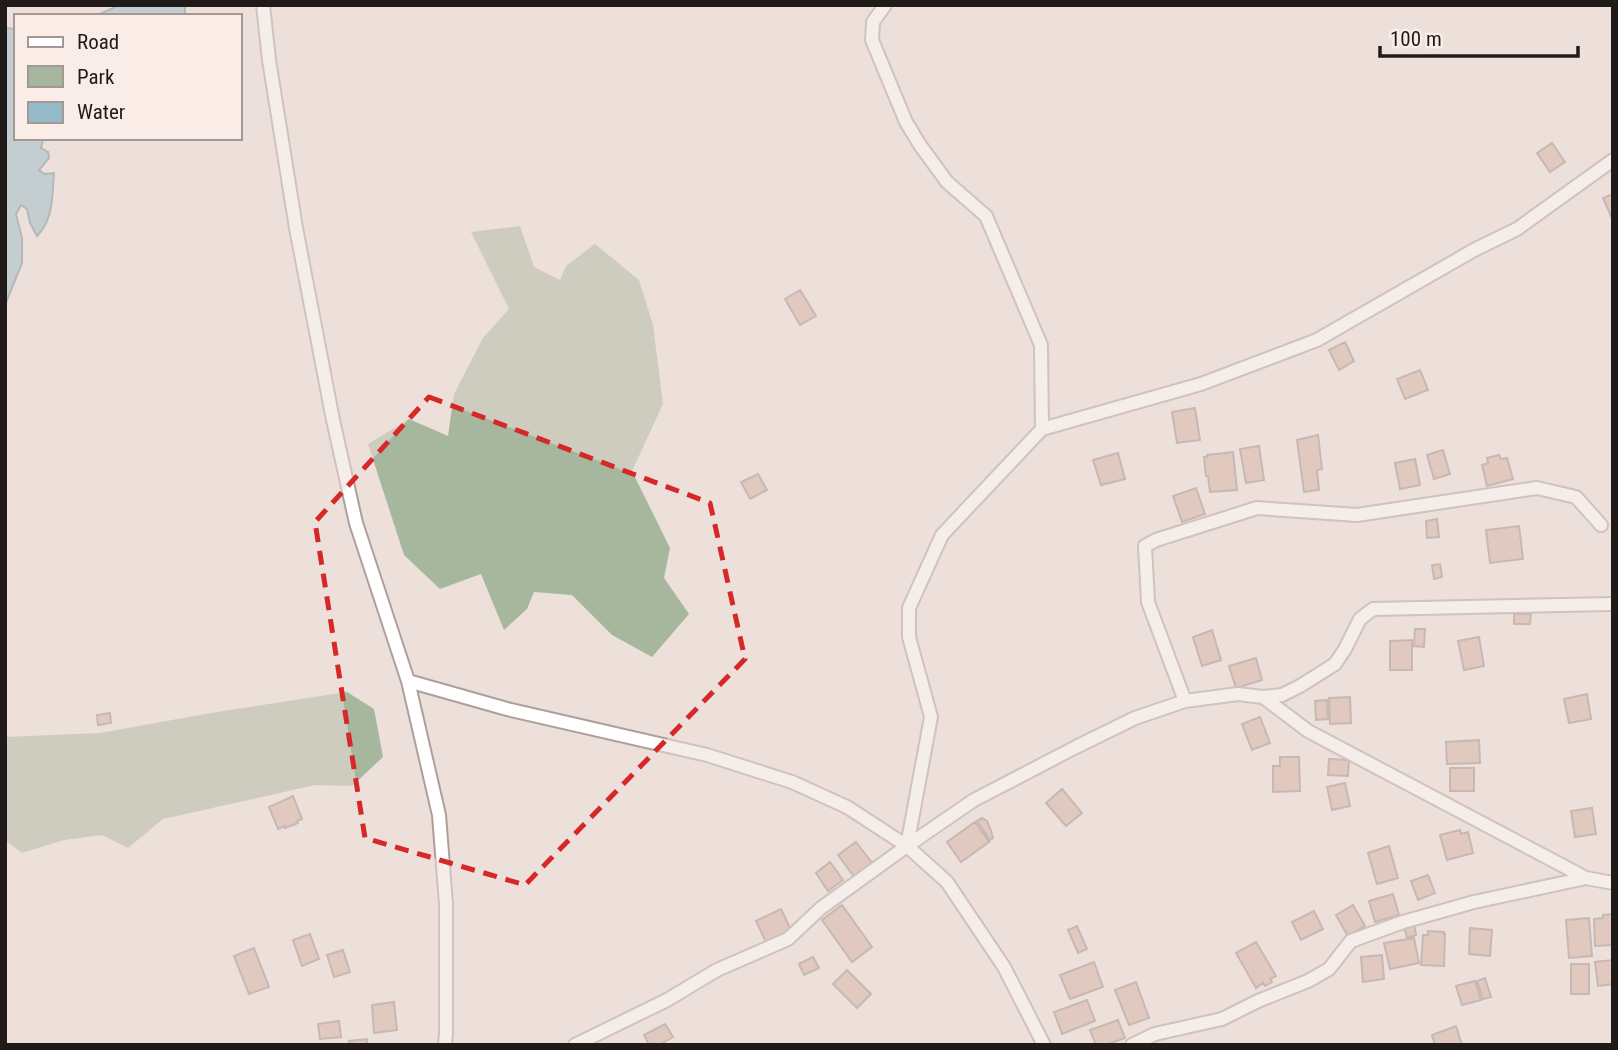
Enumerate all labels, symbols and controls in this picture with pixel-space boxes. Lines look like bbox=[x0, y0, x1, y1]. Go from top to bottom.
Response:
legend bbox=[14, 14, 242, 140]
scale bar bbox=[1380, 14, 1578, 58]
text: 100 m bbox=[1390, 27, 1442, 51]
text: Road bbox=[77, 30, 119, 54]
text: Park bbox=[77, 65, 115, 89]
text: Water bbox=[77, 100, 125, 124]

